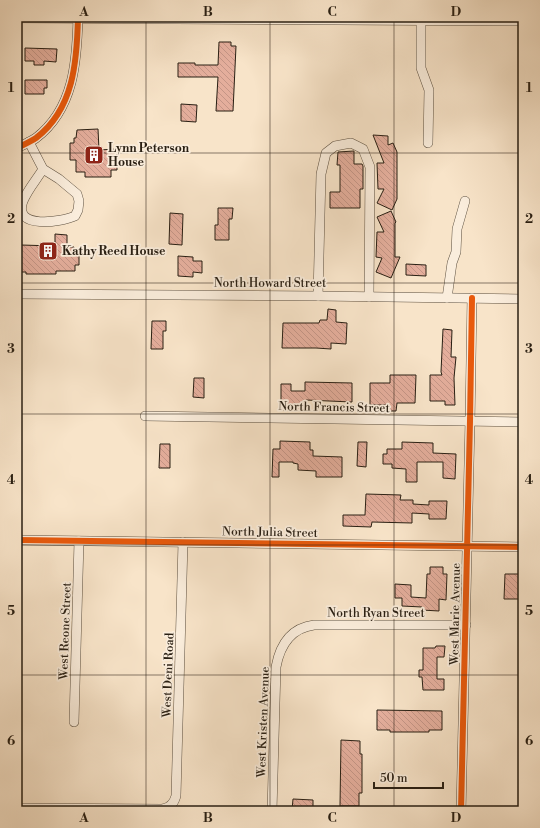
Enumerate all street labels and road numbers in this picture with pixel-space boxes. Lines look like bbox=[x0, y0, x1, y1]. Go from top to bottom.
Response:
street label: North Howard Street bbox=[214, 276, 327, 291]
street label: North Francis Street bbox=[278, 399, 391, 416]
street label: North Julia Street bbox=[222, 524, 319, 541]
street label: West Marie Avenue bbox=[447, 563, 464, 666]
street label: West Reone Street bbox=[56, 581, 75, 681]
street label: North Ryan Street bbox=[327, 606, 425, 621]
street label: West Deni Road bbox=[159, 632, 177, 719]
street label: West Kristen Avenue bbox=[254, 666, 273, 779]

